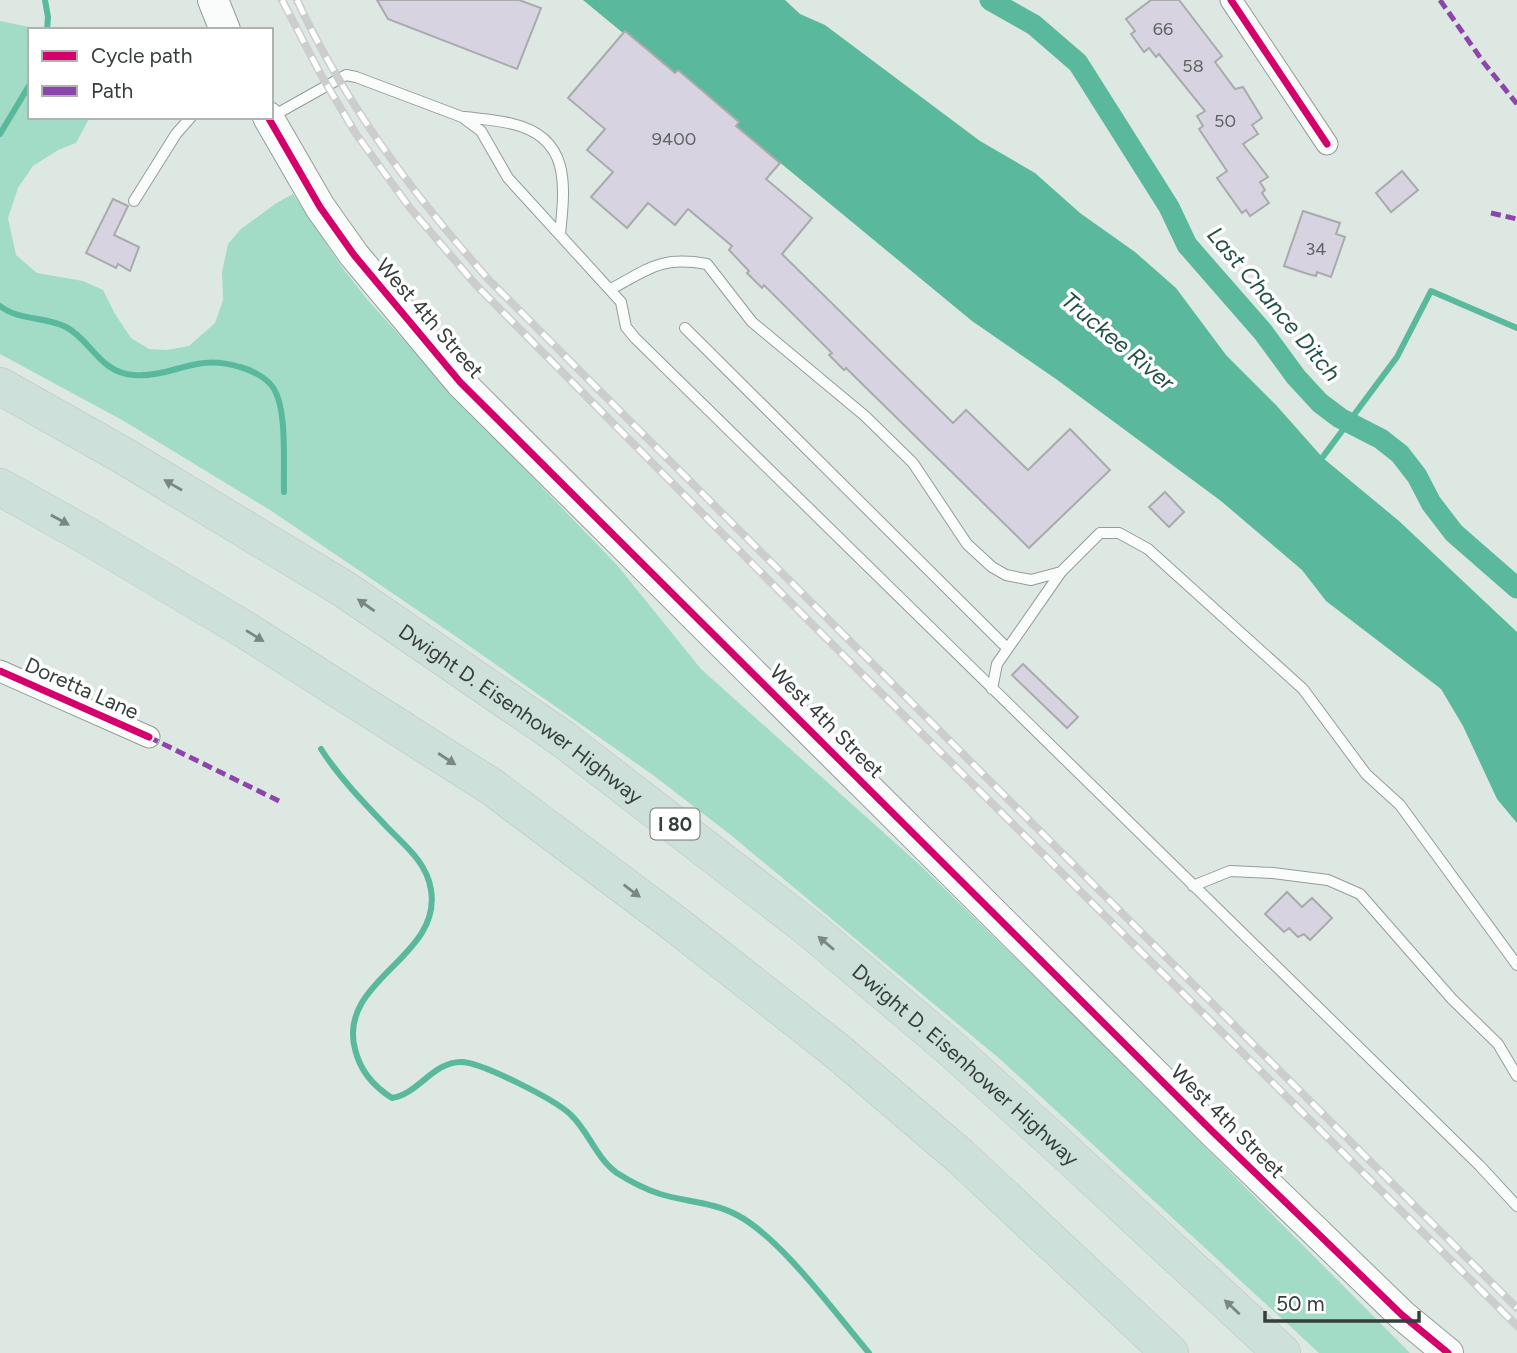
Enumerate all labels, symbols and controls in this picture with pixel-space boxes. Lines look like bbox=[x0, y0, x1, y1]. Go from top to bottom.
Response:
house number: 66 bbox=[1153, 18, 1173, 40]
legend bbox=[28, 28, 273, 119]
text: Cycle path bbox=[91, 43, 192, 68]
house number: 58 bbox=[1182, 55, 1204, 77]
text: Path bbox=[91, 78, 133, 103]
house number: 50 bbox=[1214, 110, 1236, 132]
house number: 9400 bbox=[652, 128, 696, 150]
water label: Last Chance Ditch bbox=[1201, 221, 1347, 387]
house number: 34 bbox=[1306, 238, 1326, 260]
street label: West 4th Street bbox=[371, 253, 489, 383]
water label: Truckee River bbox=[1056, 286, 1181, 397]
one-way arrow bbox=[163, 479, 183, 491]
one-way arrow bbox=[50, 514, 69, 526]
one-way arrow bbox=[356, 598, 376, 611]
street label: Dwight D. Eisenhower Highway bbox=[395, 618, 648, 809]
one-way arrow bbox=[246, 630, 265, 643]
street label: Doretta Lane bbox=[21, 652, 143, 724]
street label: West 4th Street bbox=[765, 659, 889, 783]
one-way arrow bbox=[438, 752, 457, 765]
road number: I 80 bbox=[650, 808, 700, 839]
one-way arrow bbox=[623, 884, 641, 898]
one-way arrow bbox=[817, 935, 835, 950]
street label: Dwight D. Eisenhower Highway bbox=[848, 958, 1084, 1171]
street label: West 4th Street bbox=[1166, 1059, 1290, 1183]
scale bar bbox=[1265, 1280, 1419, 1324]
text: 50 m bbox=[1276, 1291, 1325, 1316]
one-way arrow bbox=[1224, 1298, 1241, 1315]

